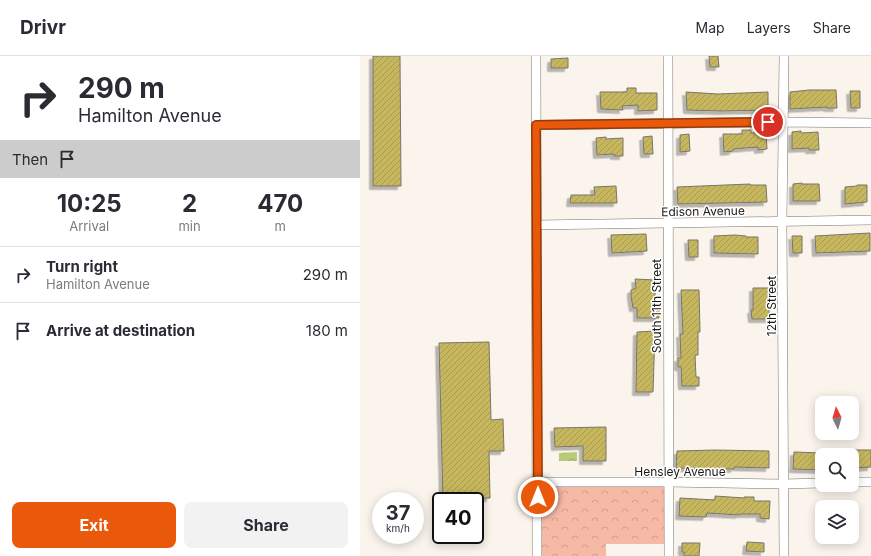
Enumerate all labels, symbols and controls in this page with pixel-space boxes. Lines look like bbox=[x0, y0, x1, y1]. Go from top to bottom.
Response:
text: Drivr bbox=[20, 16, 66, 39]
text: Map bbox=[696, 19, 725, 36]
text: Layers bbox=[747, 19, 791, 36]
text: Share bbox=[813, 19, 851, 36]
text: 290 m bbox=[78, 71, 165, 105]
icon: right bbox=[12, 72, 64, 124]
text: Hamilton Avenue bbox=[78, 105, 222, 126]
pin bbox=[751, 105, 785, 139]
icon: arrive bbox=[757, 111, 779, 133]
icon: arrive bbox=[56, 148, 78, 170]
text: Then bbox=[12, 150, 48, 169]
text: 10:25 bbox=[57, 189, 122, 218]
text: 2 bbox=[182, 189, 197, 218]
text: 470 bbox=[257, 189, 303, 218]
street label: Edison Avenue bbox=[661, 203, 745, 219]
text: Arrival bbox=[69, 218, 109, 234]
text: min bbox=[178, 218, 201, 234]
text: m bbox=[275, 218, 286, 234]
text: Turn right bbox=[46, 257, 118, 276]
street label: South 11th Street bbox=[649, 259, 664, 353]
icon: right bbox=[12, 264, 34, 286]
text: 290 m bbox=[303, 265, 348, 284]
text: Hamilton Avenue bbox=[46, 276, 150, 292]
street label: 12th Street bbox=[764, 276, 779, 336]
icon: arrive bbox=[12, 320, 34, 342]
text: Arrive at destination bbox=[46, 321, 195, 340]
text: 180 m bbox=[306, 321, 348, 340]
north arrow bbox=[815, 396, 859, 440]
map controls bbox=[815, 396, 859, 544]
button: search bbox=[815, 448, 859, 492]
street label: Hensley Avenue bbox=[634, 464, 726, 479]
position arrow bbox=[517, 476, 559, 518]
speed limit sign: 40 bbox=[432, 492, 484, 544]
button: layers bbox=[815, 500, 859, 544]
text: 37 bbox=[386, 501, 410, 525]
button: Exit bbox=[12, 502, 176, 548]
button: Share bbox=[184, 502, 348, 548]
text: km/h bbox=[386, 522, 410, 534]

